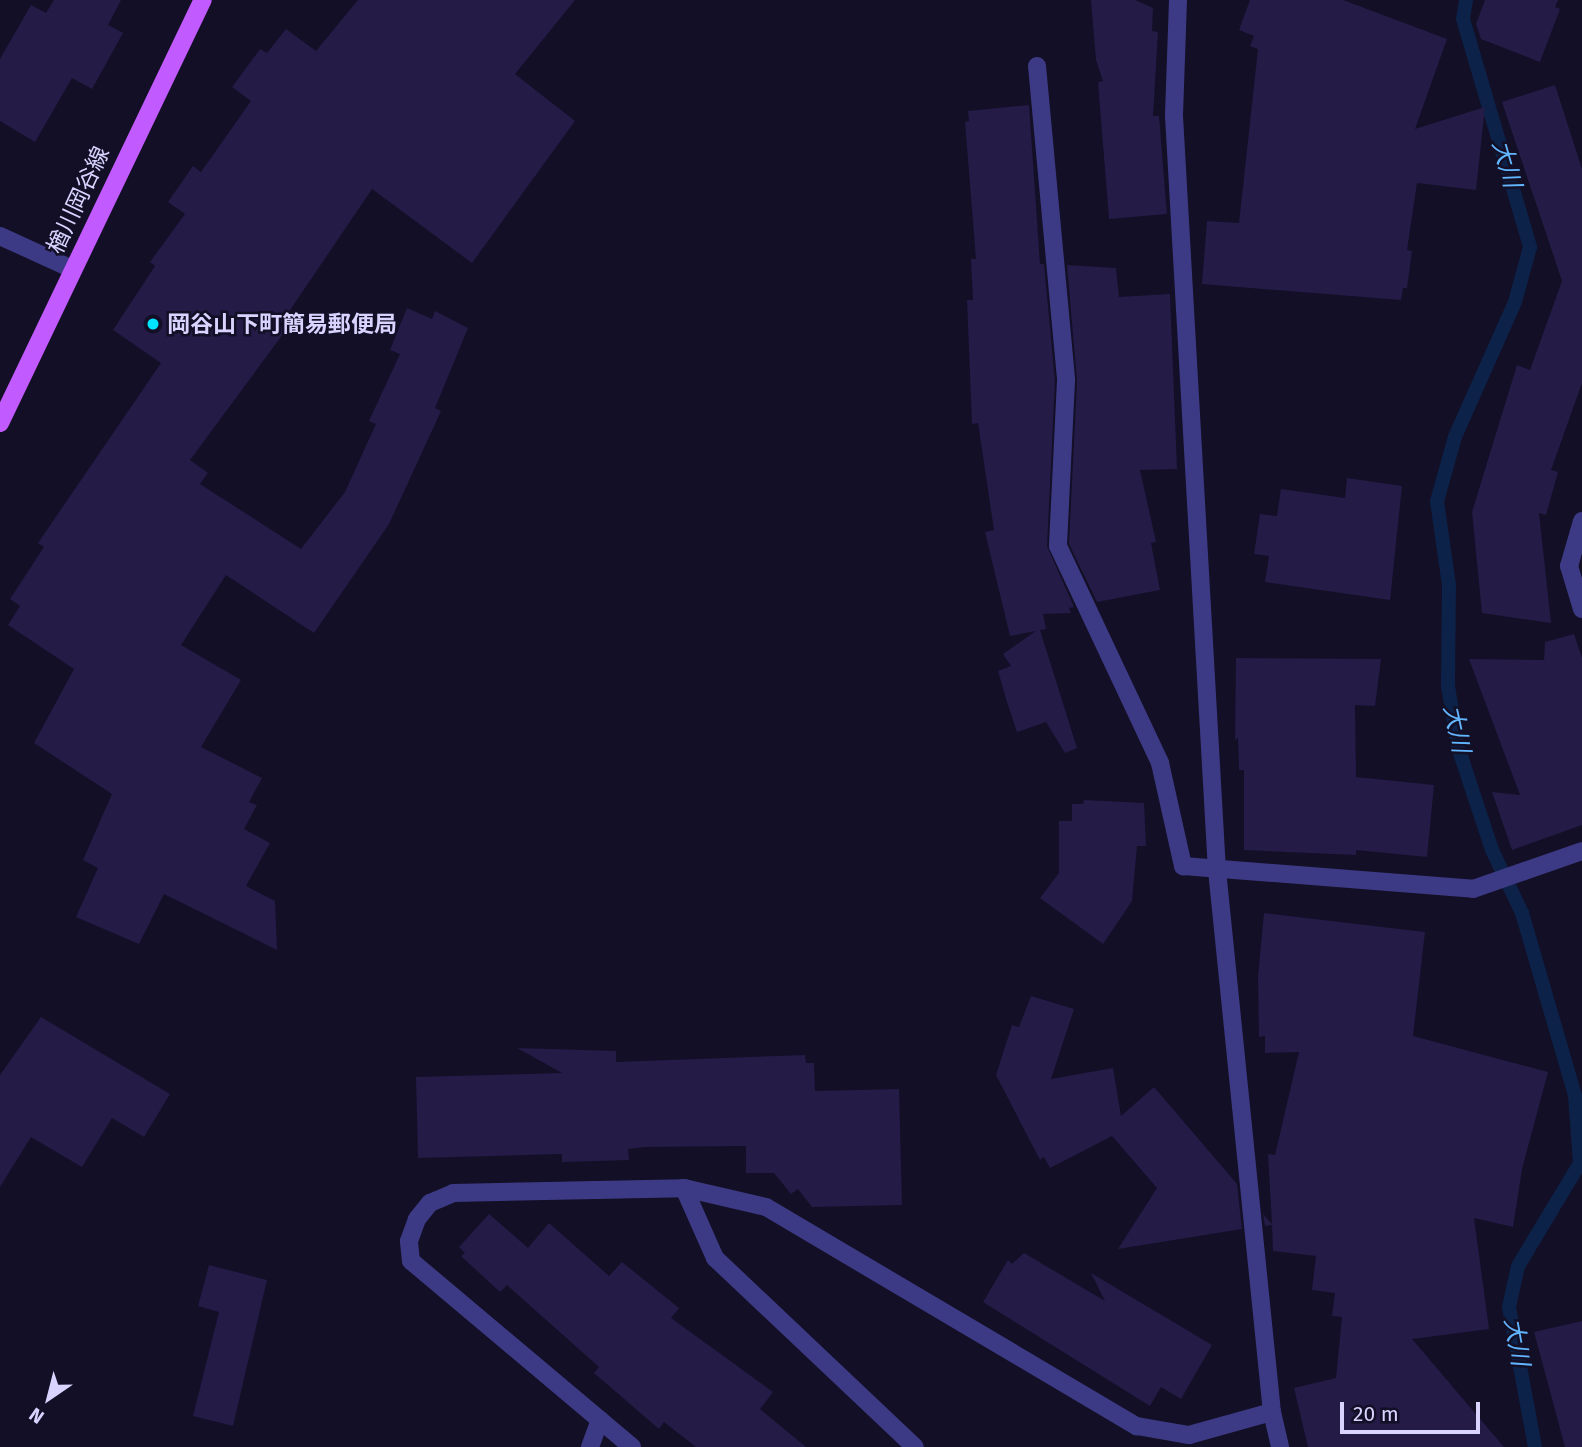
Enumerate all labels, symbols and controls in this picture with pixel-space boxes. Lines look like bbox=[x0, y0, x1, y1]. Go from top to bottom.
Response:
water label: 大川 bbox=[1486, 137, 1526, 191]
street label: 楢川岡谷線 bbox=[41, 142, 115, 258]
place label: 岡谷山下町簡易郵便局 bbox=[167, 310, 397, 338]
marker: 岡谷山下町簡易郵便局 bbox=[145, 316, 161, 332]
water label: 大川 bbox=[1437, 703, 1475, 755]
water label: 大川 bbox=[1498, 1316, 1534, 1368]
north arrow bbox=[14, 1363, 84, 1433]
scale bar bbox=[1344, 1388, 1484, 1432]
text: 20 m bbox=[1353, 1401, 1399, 1427]
text: N bbox=[25, 1403, 48, 1429]

